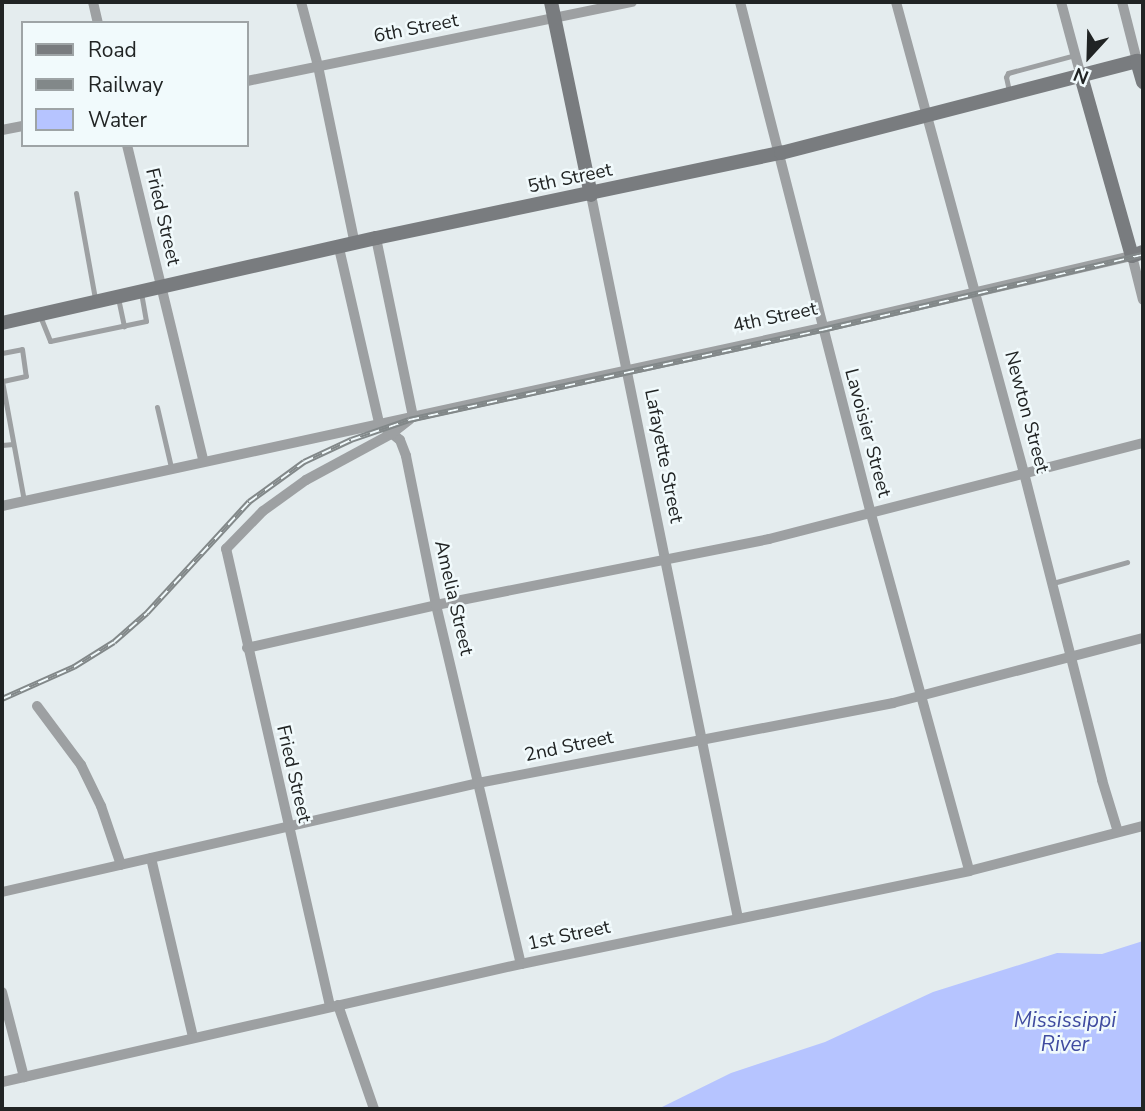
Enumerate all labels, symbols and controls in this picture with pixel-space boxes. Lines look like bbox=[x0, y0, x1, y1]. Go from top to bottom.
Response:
street label: 6th Street bbox=[372, 10, 460, 48]
legend bbox=[21, 21, 248, 147]
north arrow bbox=[1054, 21, 1124, 91]
text: Road bbox=[88, 36, 137, 64]
text: N bbox=[1070, 61, 1093, 90]
text: Railway bbox=[88, 71, 163, 99]
text: Water bbox=[88, 106, 147, 134]
street label: 5th Street bbox=[526, 159, 614, 199]
street label: Fried Street bbox=[140, 166, 184, 268]
street label: 4th Street bbox=[731, 298, 819, 338]
street label: Newton Street bbox=[999, 349, 1053, 475]
street label: Lavoisier Street bbox=[839, 366, 895, 500]
street label: Lafayette Street bbox=[639, 387, 687, 525]
street label: Amelia Street bbox=[429, 538, 477, 658]
street label: Fried Street bbox=[271, 723, 315, 825]
street label: 2nd Street bbox=[523, 726, 615, 768]
street label: 1st Street bbox=[526, 916, 612, 956]
water label: Mississippi River bbox=[1014, 1007, 1116, 1057]

